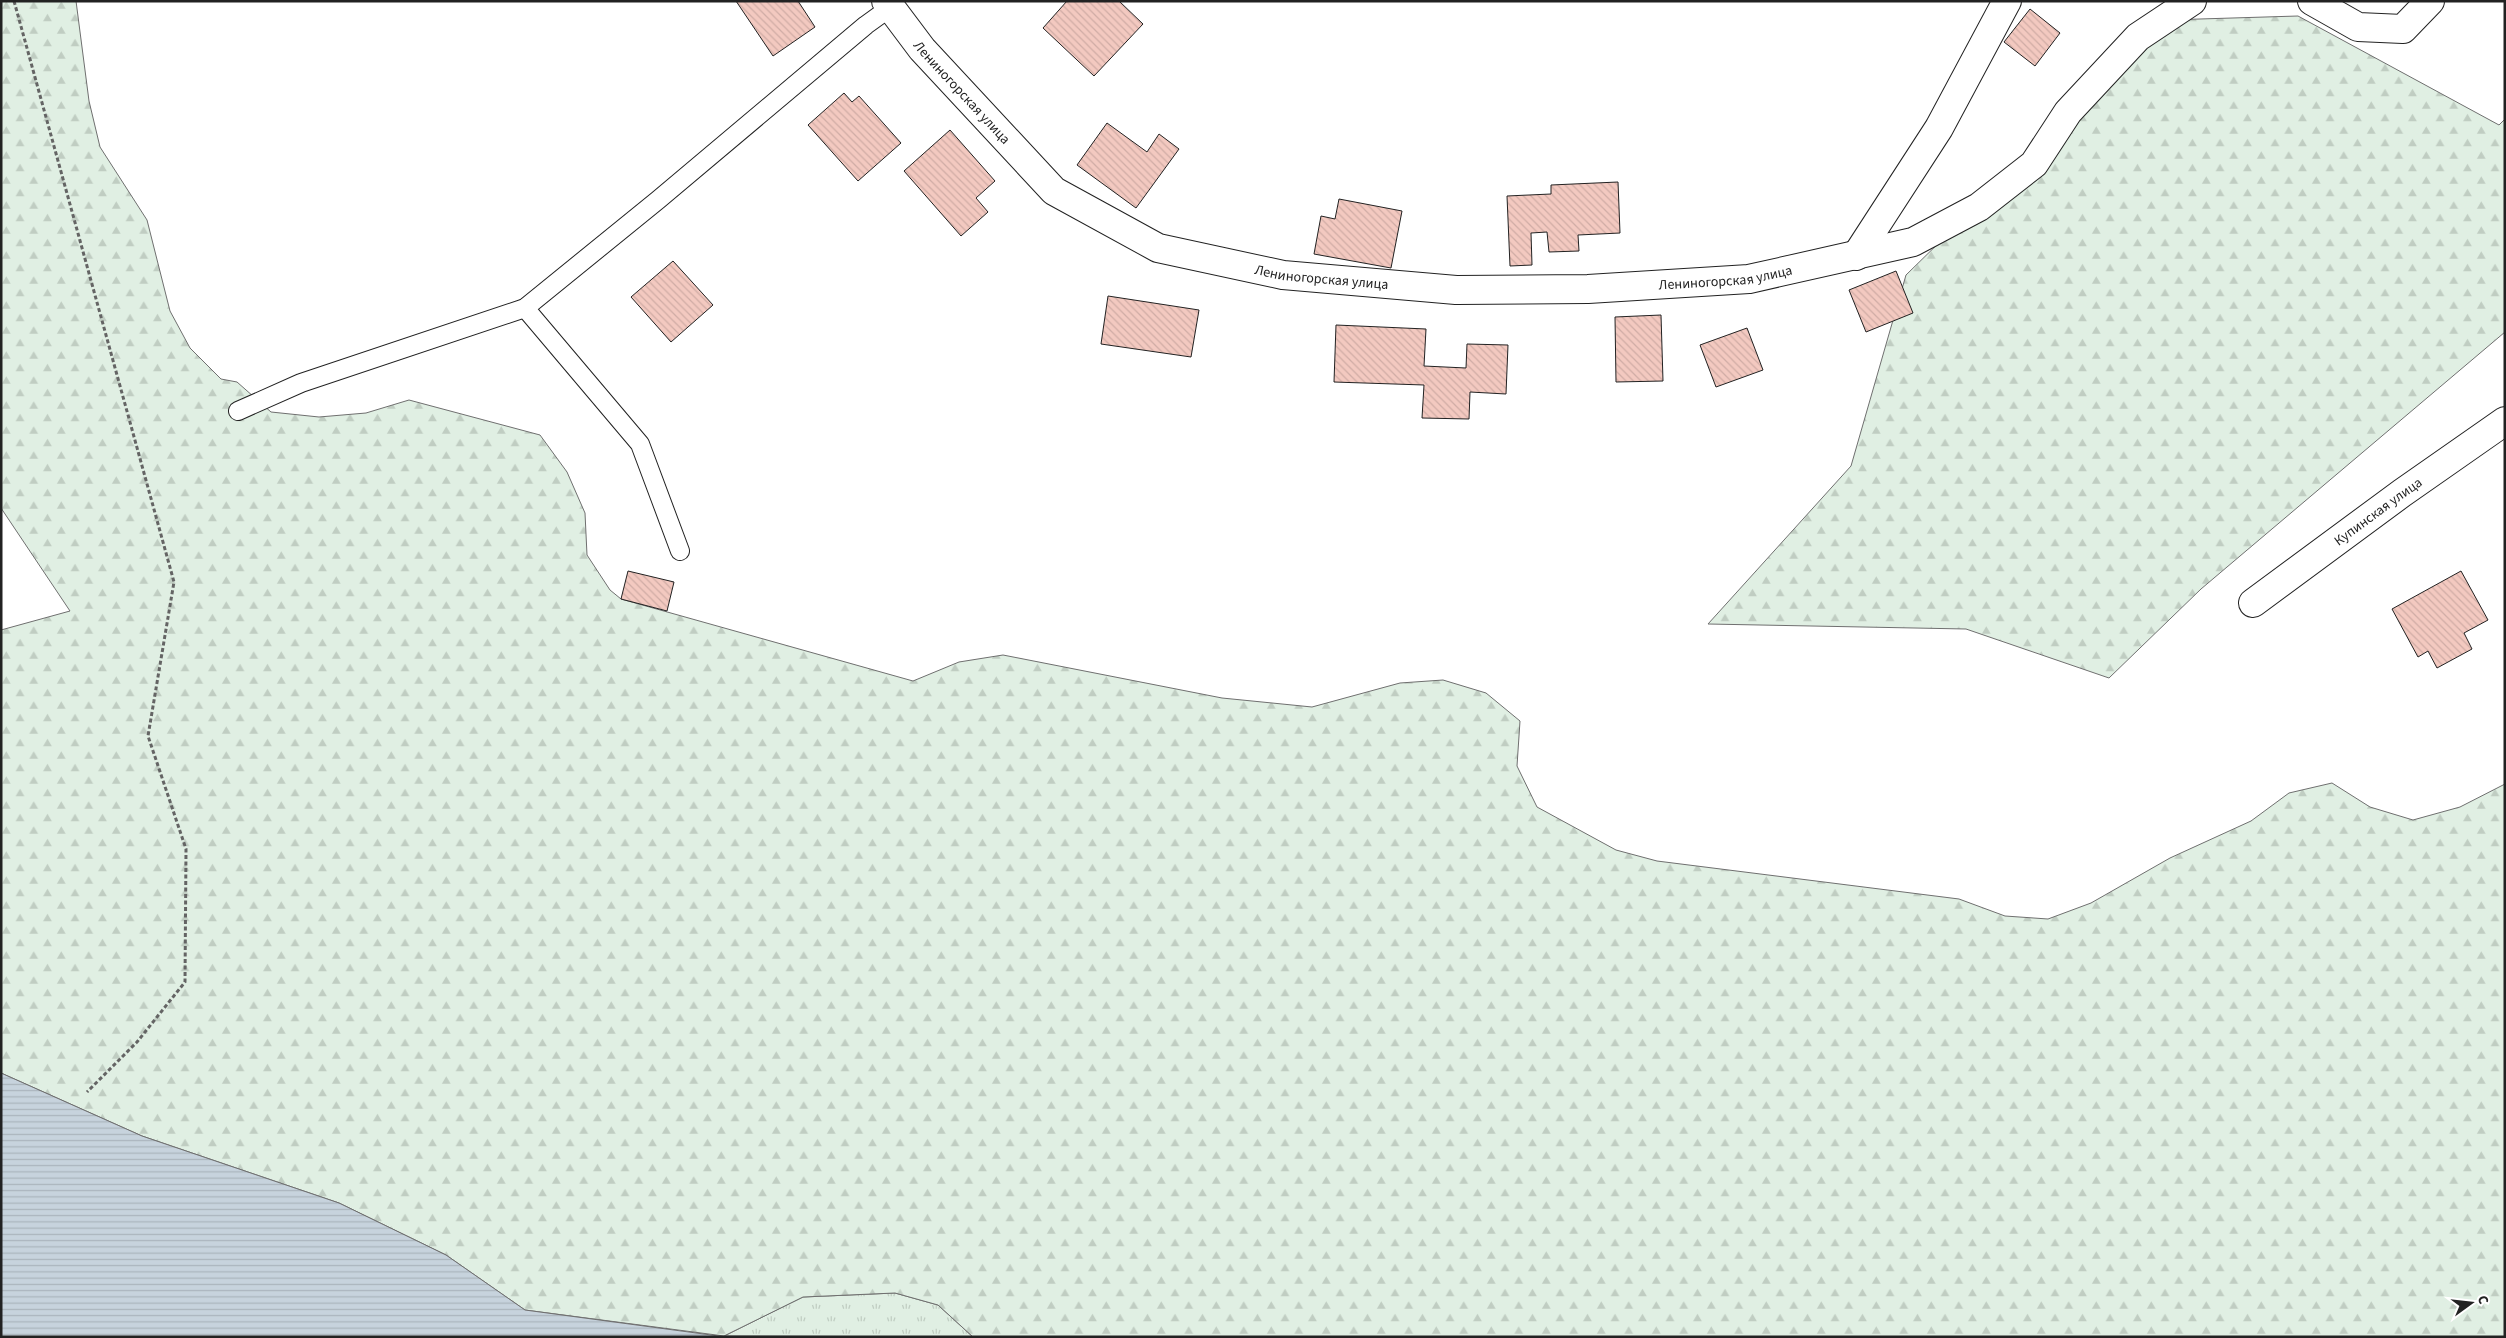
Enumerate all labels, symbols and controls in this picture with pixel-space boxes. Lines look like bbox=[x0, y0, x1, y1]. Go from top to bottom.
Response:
street label: Лениногорская улица bbox=[908, 37, 1015, 149]
street label: Лениногорская улица bbox=[1253, 260, 1389, 295]
street label: Лениногорская улица bbox=[1658, 261, 1794, 296]
street label: Купинская улица bbox=[2330, 473, 2427, 551]
north arrow bbox=[2446, 1278, 2496, 1328]
text: С bbox=[2472, 1293, 2493, 1306]

